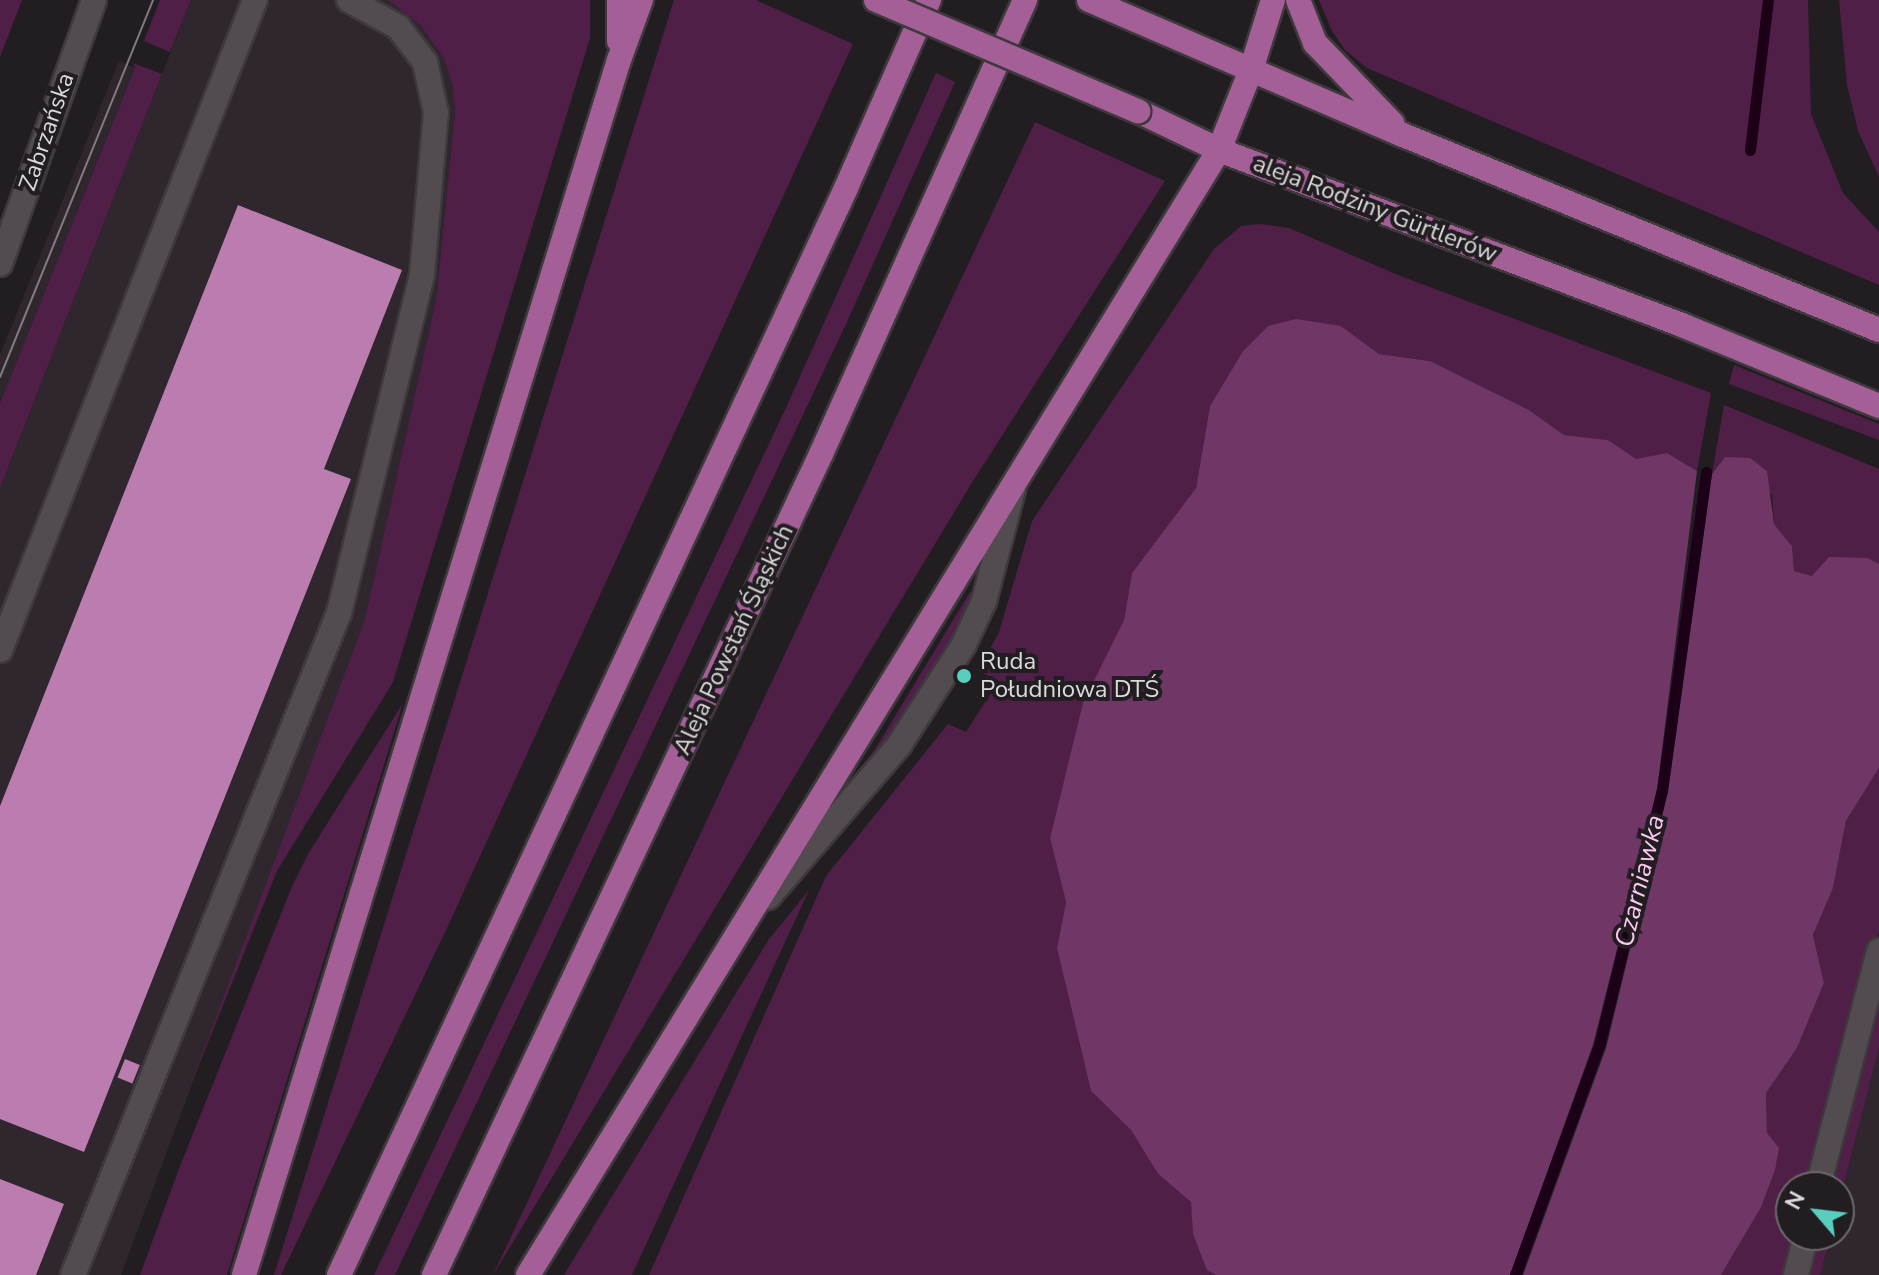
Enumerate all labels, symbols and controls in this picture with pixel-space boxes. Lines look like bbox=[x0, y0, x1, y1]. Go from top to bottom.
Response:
street label: Zabrzańska bbox=[13, 69, 81, 195]
street label: aleja Rodziny Gürtlerów bbox=[1249, 149, 1501, 269]
street label: Aleja Powstań Śląskich bbox=[668, 520, 800, 760]
place label: Ruda Południowa DTŚ bbox=[980, 648, 1159, 704]
marker: Ruda Południowa DTŚ bbox=[955, 667, 973, 685]
water label: Czarniawka bbox=[1609, 812, 1671, 950]
north arrow bbox=[1775, 1171, 1855, 1251]
text: N bbox=[1778, 1186, 1813, 1215]

